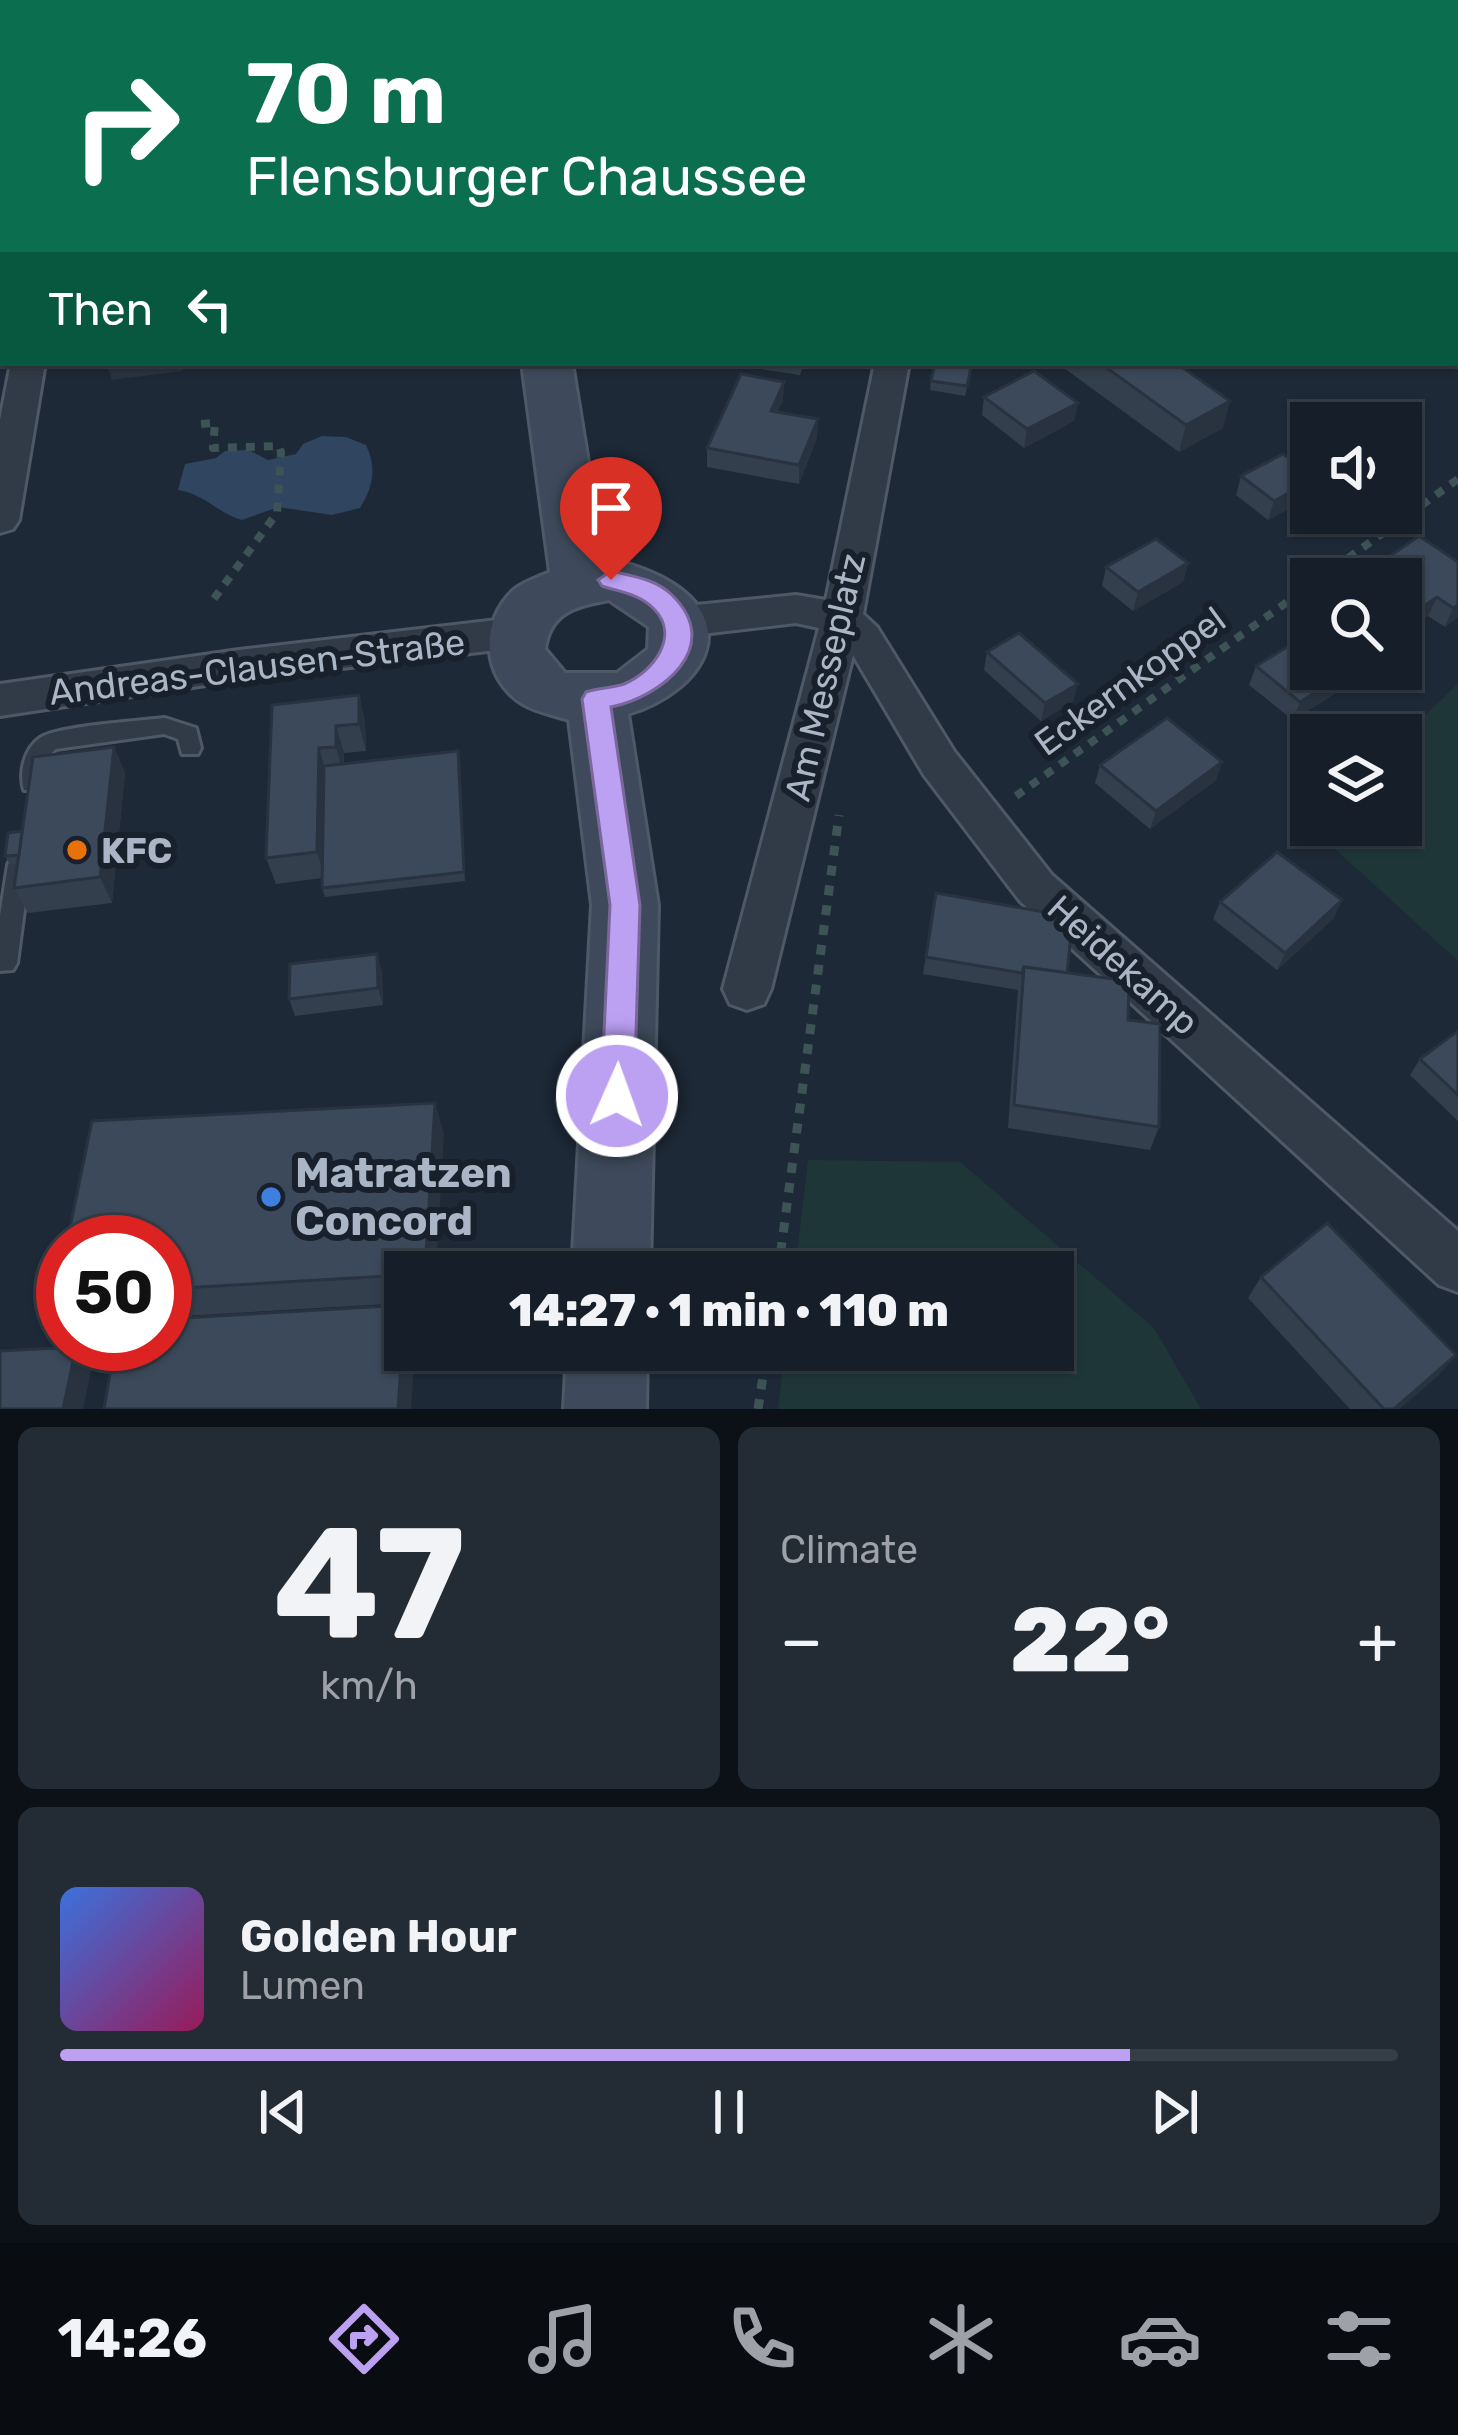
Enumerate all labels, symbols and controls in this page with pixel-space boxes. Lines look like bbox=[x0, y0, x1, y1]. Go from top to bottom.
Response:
text: 70 m bbox=[246, 44, 446, 144]
icon: right bbox=[48, 48, 204, 204]
text: Flensburger Chaussee bbox=[246, 145, 807, 209]
icon: left bbox=[177, 276, 243, 342]
text: Then bbox=[48, 283, 153, 336]
map controls bbox=[1290, 402, 1422, 846]
button: sound bbox=[1290, 402, 1422, 534]
pin bbox=[560, 457, 662, 580]
icon: arrive bbox=[578, 475, 644, 541]
street label: Am Messeplatz bbox=[776, 549, 874, 805]
button: search bbox=[1290, 558, 1422, 690]
street label: Eckernkoppel bbox=[1026, 597, 1234, 765]
street label: Andreas-Clausen-Straße bbox=[47, 620, 467, 714]
button: layers bbox=[1290, 714, 1422, 846]
place label: KFC bbox=[101, 829, 172, 872]
marker: KFC bbox=[64, 837, 90, 863]
street label: Heidekamp bbox=[1039, 886, 1207, 1044]
position arrow bbox=[554, 1033, 680, 1159]
place label: Matratzen Concord bbox=[295, 1148, 512, 1246]
marker: Matratzen Concord bbox=[258, 1184, 284, 1210]
speed limit sign: 50 bbox=[36, 1215, 192, 1371]
text: 14:27 · 1 min · 110 m bbox=[509, 1284, 949, 1337]
text: 47 bbox=[273, 1492, 465, 1677]
text: Climate bbox=[780, 1527, 918, 1573]
text: 22° bbox=[1010, 1587, 1170, 1694]
text: − bbox=[780, 1601, 823, 1680]
text: + bbox=[1357, 1601, 1398, 1680]
text: km/h bbox=[320, 1663, 418, 1709]
text: Golden Hour bbox=[240, 1910, 517, 1963]
text: Lumen bbox=[240, 1963, 365, 2009]
icon: previous bbox=[250, 2079, 316, 2145]
icon: pause bbox=[696, 2079, 762, 2145]
icon: next bbox=[1142, 2079, 1208, 2145]
icon: directions bbox=[322, 2297, 406, 2381]
icon: music bbox=[521, 2297, 605, 2381]
icon: phone bbox=[720, 2297, 804, 2381]
icon: climate bbox=[919, 2297, 1003, 2381]
icon: car bbox=[1118, 2297, 1202, 2381]
icon: filters bbox=[1317, 2297, 1401, 2381]
text: 14:26 bbox=[57, 2307, 207, 2371]

